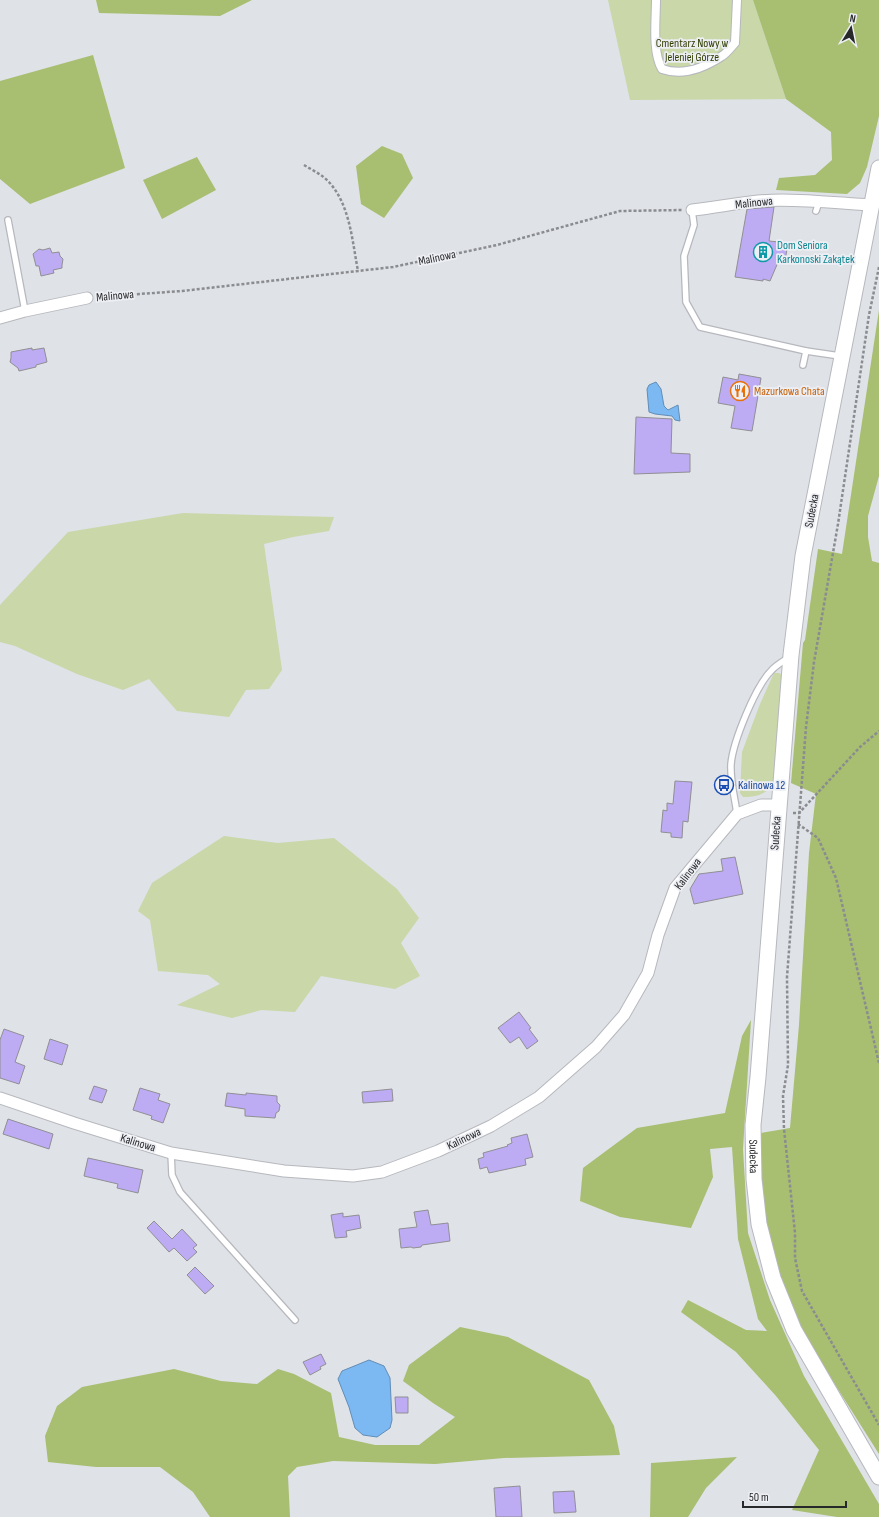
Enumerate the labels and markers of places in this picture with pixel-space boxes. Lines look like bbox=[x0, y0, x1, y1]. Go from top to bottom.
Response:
place label: Dom Seniora Karkonoski Zakątek bbox=[777, 238, 855, 267]
building icon: Dom Seniora Karkonoski Zakątek bbox=[752, 241, 774, 263]
restaurant icon: Mazurkowa Chata bbox=[729, 380, 751, 402]
place label: Mazurkowa Chata bbox=[754, 384, 825, 399]
bus stop icon: Kalinowa 12 bbox=[713, 774, 735, 796]
place label: Kalinowa 12 bbox=[738, 778, 785, 793]

